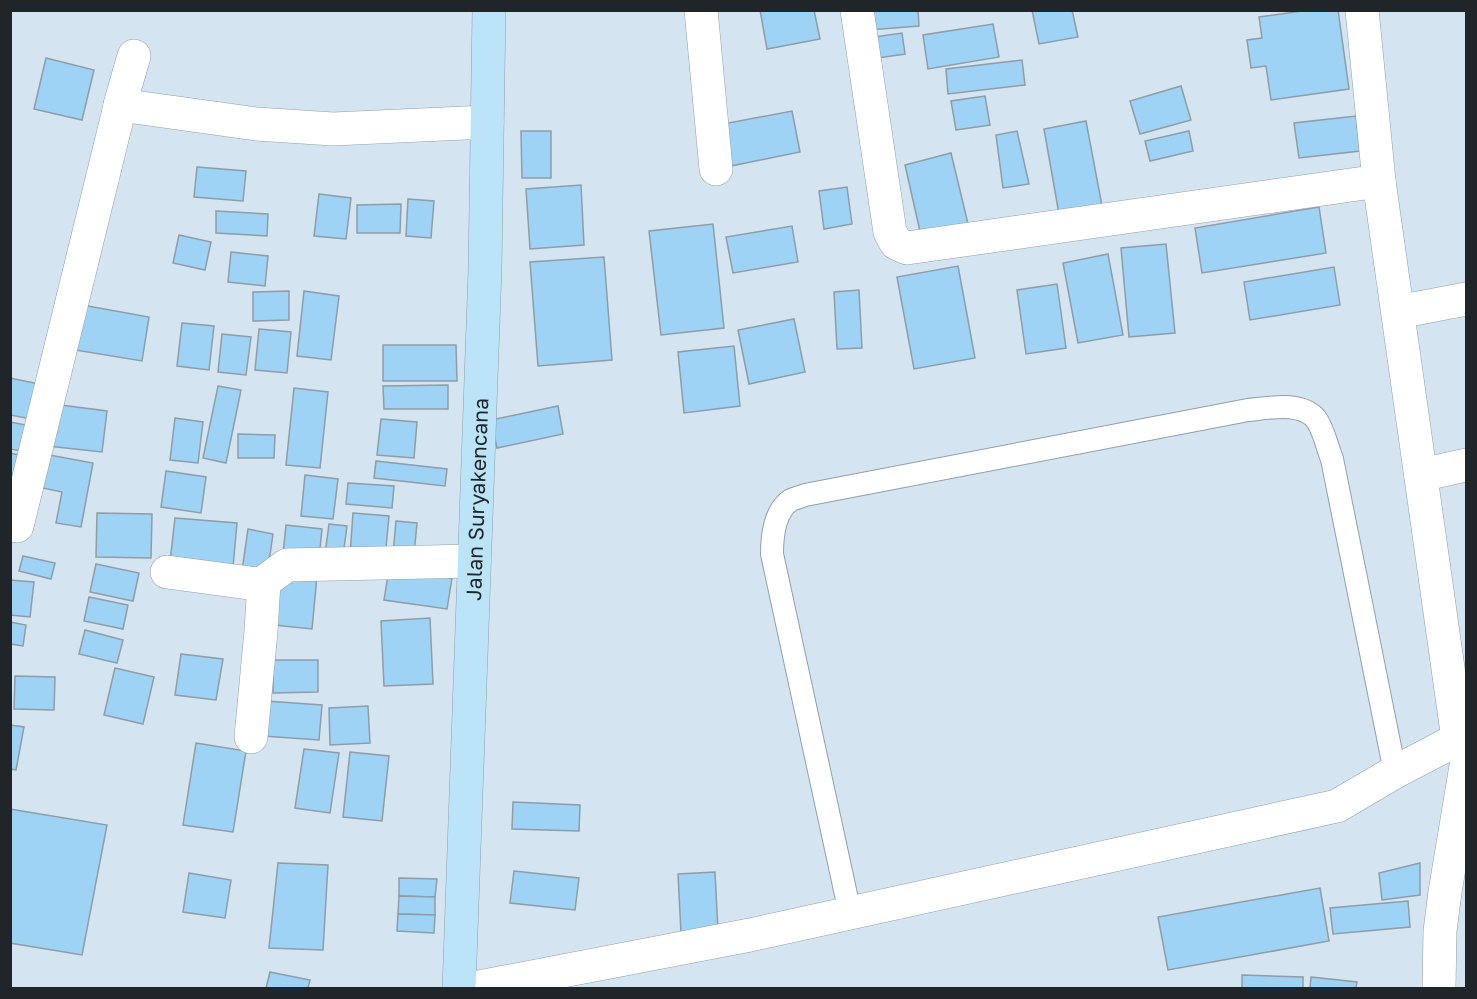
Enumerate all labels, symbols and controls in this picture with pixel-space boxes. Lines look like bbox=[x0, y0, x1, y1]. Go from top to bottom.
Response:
street label: Jalan Suryakencana bbox=[460, 397, 493, 601]

